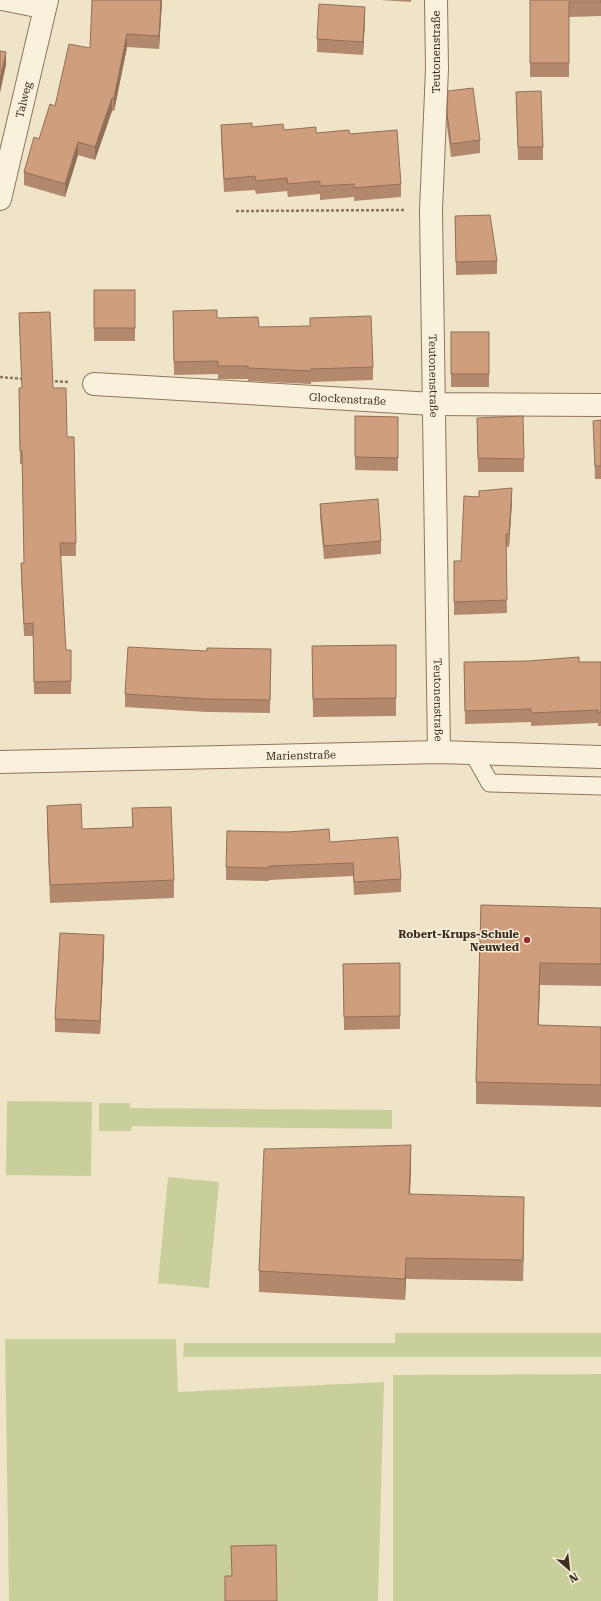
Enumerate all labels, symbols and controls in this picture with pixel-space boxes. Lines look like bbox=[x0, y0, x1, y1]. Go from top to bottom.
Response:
street label: Teutonenstraße bbox=[430, 10, 443, 94]
street label: Talweg bbox=[13, 79, 34, 119]
street label: Teutonenstraße bbox=[426, 334, 441, 418]
street label: Glockenstraße bbox=[309, 390, 387, 408]
street label: Teutonenstraße bbox=[431, 658, 445, 742]
street label: Marienstraße bbox=[266, 748, 336, 762]
place label: Robert-Krups-Schule Neuwied bbox=[398, 928, 520, 954]
marker: Robert-Krups-Schule Neuwied bbox=[522, 935, 532, 945]
north arrow bbox=[549, 1549, 589, 1589]
text: N bbox=[566, 1570, 580, 1585]

